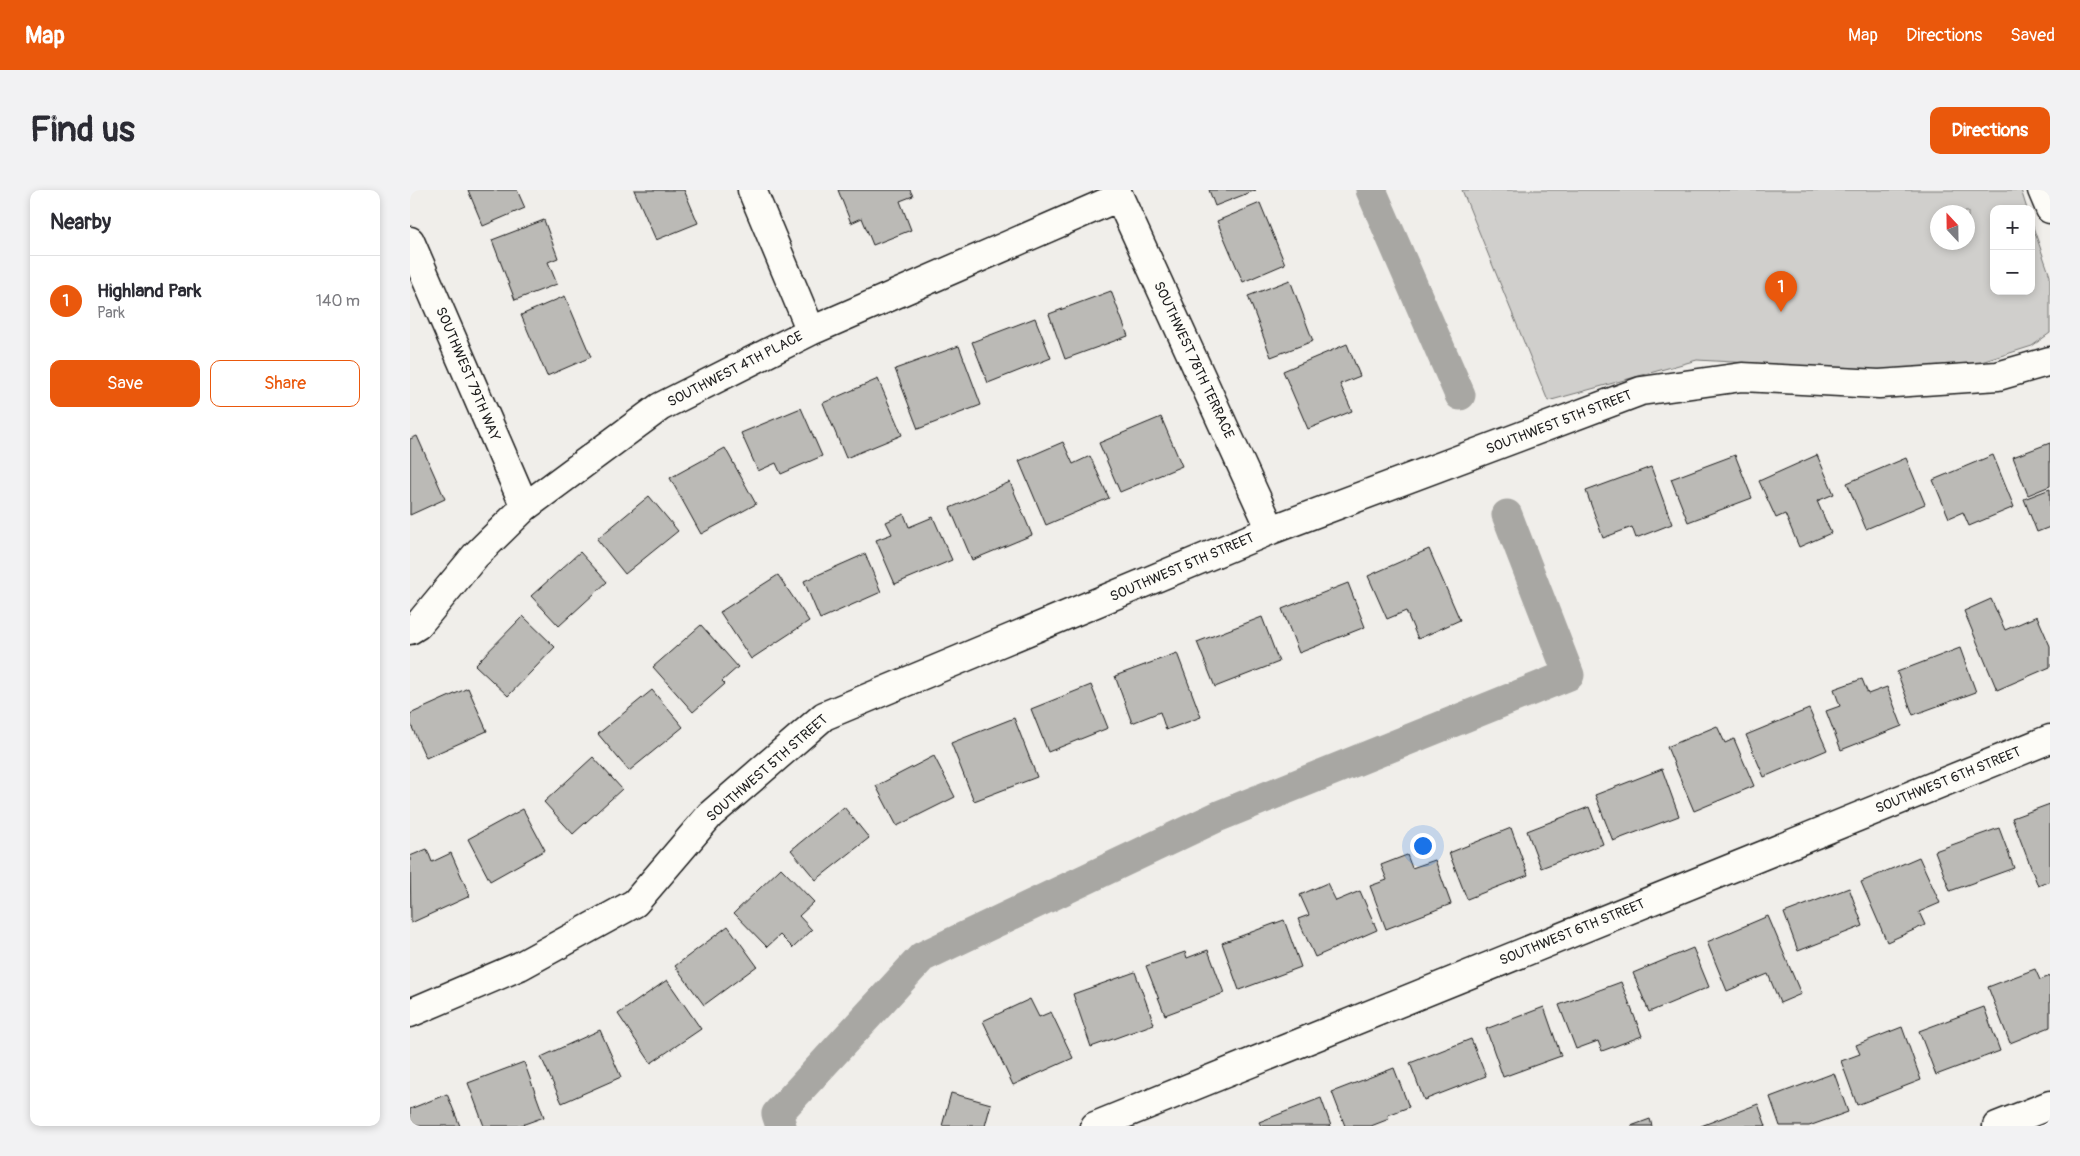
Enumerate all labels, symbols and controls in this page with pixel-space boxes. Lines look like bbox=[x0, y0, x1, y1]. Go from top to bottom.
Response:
text: Map bbox=[25, 21, 65, 50]
text: Map bbox=[1848, 24, 1878, 47]
text: Directions bbox=[1906, 24, 1982, 47]
text: Saved bbox=[2010, 24, 2055, 47]
button: Directions bbox=[1930, 107, 2050, 154]
text: Find us bbox=[30, 108, 135, 152]
north arrow bbox=[1930, 205, 1975, 250]
map controls bbox=[1990, 205, 2035, 295]
button: + bbox=[1990, 205, 2035, 250]
text: Nearby bbox=[50, 209, 111, 236]
button: − bbox=[1990, 250, 2035, 295]
pin: 1 bbox=[1765, 271, 1797, 312]
text: Highland Park bbox=[97, 279, 201, 303]
street label: SOUTHWEST 78TH TERRACE bbox=[1150, 279, 1238, 441]
text: 1 bbox=[63, 291, 69, 311]
text: 140 m bbox=[316, 291, 360, 311]
text: Park bbox=[97, 303, 125, 323]
street label: SOUTHWEST 79TH WAY bbox=[432, 305, 504, 443]
street label: SOUTHWEST 4TH PLACE bbox=[665, 327, 805, 411]
button: Save bbox=[50, 360, 200, 407]
button: Share bbox=[210, 360, 360, 407]
street label: SOUTHWEST 5TH STREET bbox=[1484, 386, 1635, 458]
street label: SOUTHWEST 5TH STREET bbox=[1107, 529, 1257, 605]
street label: SOUTHWEST 5TH STREET bbox=[703, 711, 831, 825]
street label: SOUTHWEST 6TH STREET bbox=[1873, 743, 2023, 817]
your location bbox=[1410, 833, 1436, 859]
street label: SOUTHWEST 6TH STREET bbox=[1497, 895, 1647, 969]

